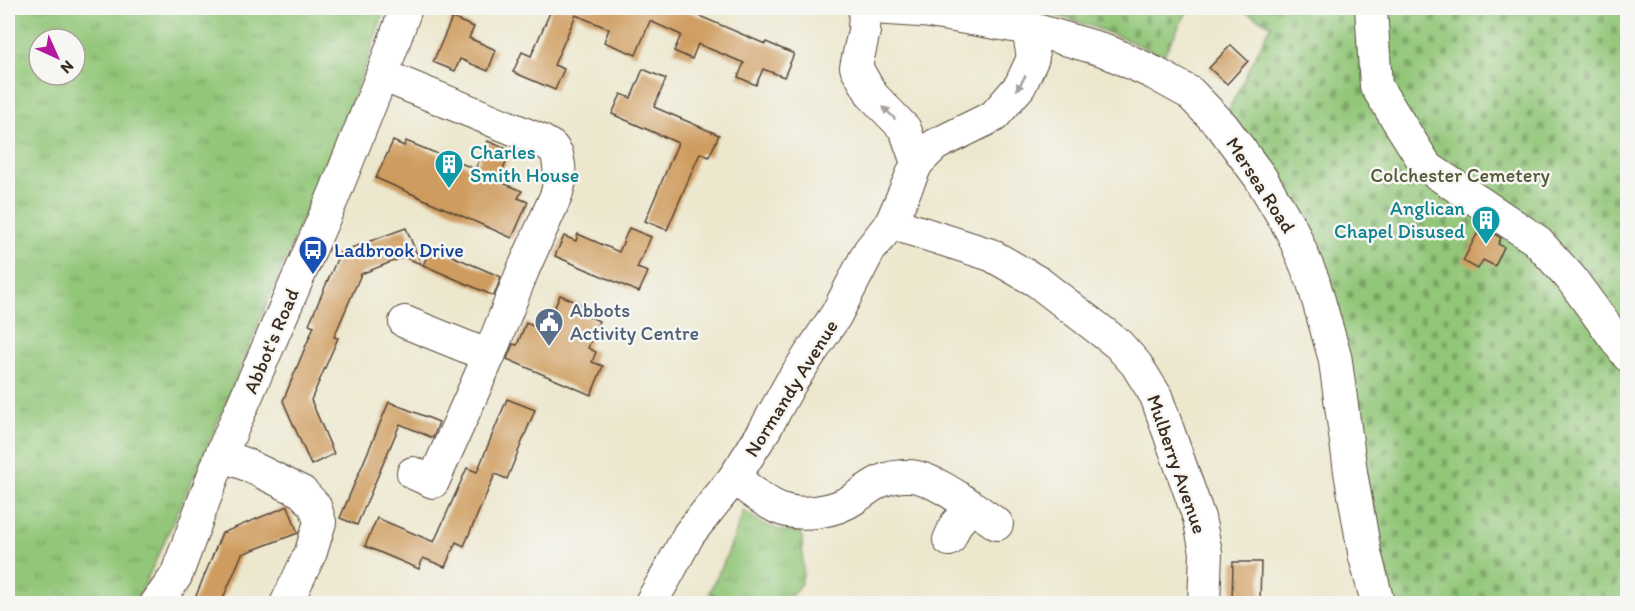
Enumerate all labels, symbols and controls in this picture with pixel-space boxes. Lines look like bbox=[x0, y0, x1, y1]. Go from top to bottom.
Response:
north arrow bbox=[27, 27, 87, 87]
text: N bbox=[57, 57, 78, 78]
one-way arrow bbox=[1015, 75, 1026, 91]
one-way arrow bbox=[883, 107, 897, 121]
street label: Mersea Road bbox=[1221, 133, 1301, 237]
place label: Charles Smith House bbox=[470, 140, 579, 187]
building icon: Charles Smith House bbox=[433, 148, 465, 190]
park label: Colchester Cemetery bbox=[1370, 163, 1550, 187]
place label: Anglican Chapel Disused bbox=[1334, 196, 1465, 243]
building icon: Anglican Chapel Disused bbox=[1470, 204, 1502, 246]
bus stop icon: Ladbrook Drive bbox=[297, 234, 329, 276]
place label: Ladbrook Drive bbox=[334, 238, 464, 262]
street label: Abbot's Road bbox=[238, 285, 304, 397]
place label: Abbots Activity Centre bbox=[570, 298, 699, 345]
public building icon: Abbots Activity Centre bbox=[533, 306, 565, 348]
street label: Normandy Avenue bbox=[739, 315, 843, 461]
street label: Mulberry Avenue bbox=[1142, 391, 1212, 537]

